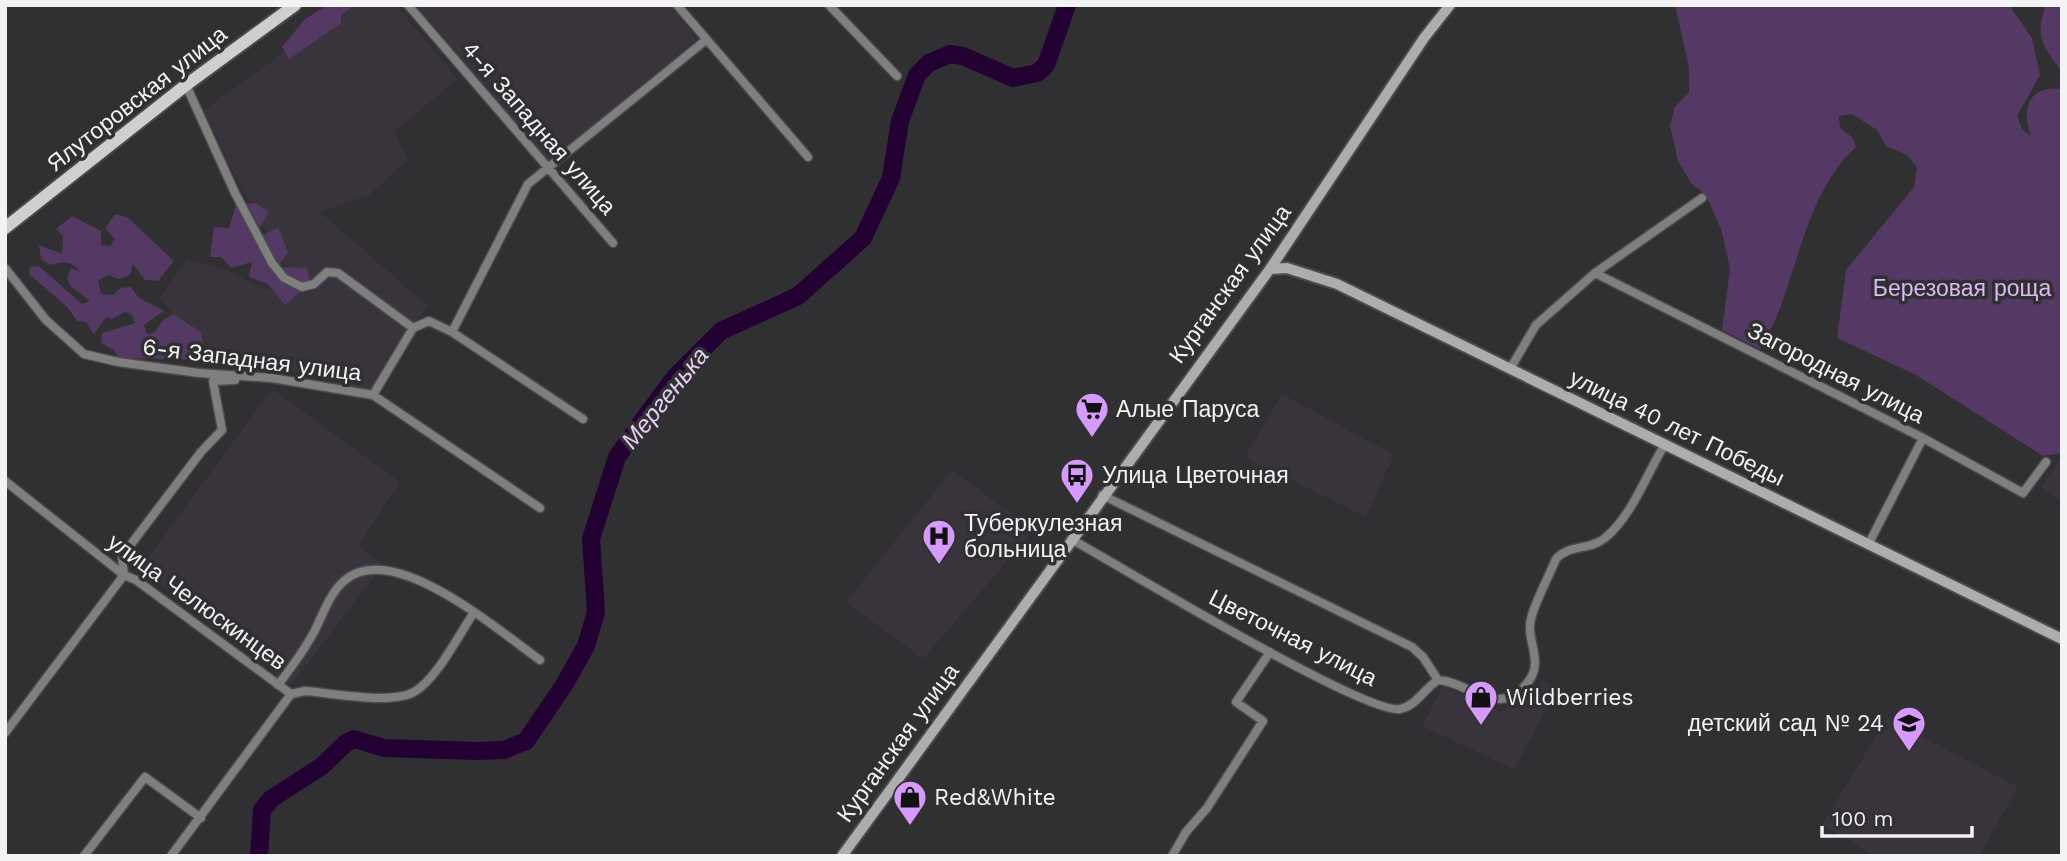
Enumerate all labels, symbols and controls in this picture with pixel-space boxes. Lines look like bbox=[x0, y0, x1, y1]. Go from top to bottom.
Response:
street label: Ялуторовская улица bbox=[42, 20, 232, 178]
street label: 4-я Западная улица bbox=[456, 36, 622, 220]
street label: Курганская улица bbox=[1163, 199, 1297, 368]
park label: Березовая роща bbox=[1873, 275, 2051, 302]
street label: Загородная улица bbox=[1743, 317, 1929, 429]
street label: 6-я Западная улица bbox=[141, 333, 363, 387]
water label: Мергенька bbox=[616, 342, 714, 454]
street label: улица 40 лет Победы bbox=[1565, 364, 1789, 492]
supermarket icon: Алые Паруса bbox=[1073, 390, 1111, 439]
place label: Алые Паруса bbox=[1116, 396, 1260, 423]
bus stop icon: Улица Цветочная bbox=[1058, 456, 1096, 505]
place label: Улица Цветочная bbox=[1102, 462, 1289, 489]
place label: Туберкулезная больница bbox=[964, 510, 1123, 563]
hospital icon: Туберкулезная больница bbox=[920, 517, 958, 566]
street label: улица Челюскинцев bbox=[102, 528, 292, 676]
street label: Цветочная улица bbox=[1205, 584, 1382, 692]
street label: Курганская улица bbox=[831, 658, 965, 827]
shop icon: Wildberries bbox=[1462, 678, 1500, 727]
place label: Wildberries bbox=[1506, 684, 1634, 711]
school or university icon: детский сад № 24 bbox=[1890, 704, 1928, 753]
place label: детский сад № 24 bbox=[1688, 710, 1884, 737]
shop icon: Red&White bbox=[891, 778, 929, 827]
place label: Red&White bbox=[934, 784, 1056, 811]
scale bar bbox=[1822, 794, 1972, 838]
text: 100 m bbox=[1832, 806, 1894, 831]

